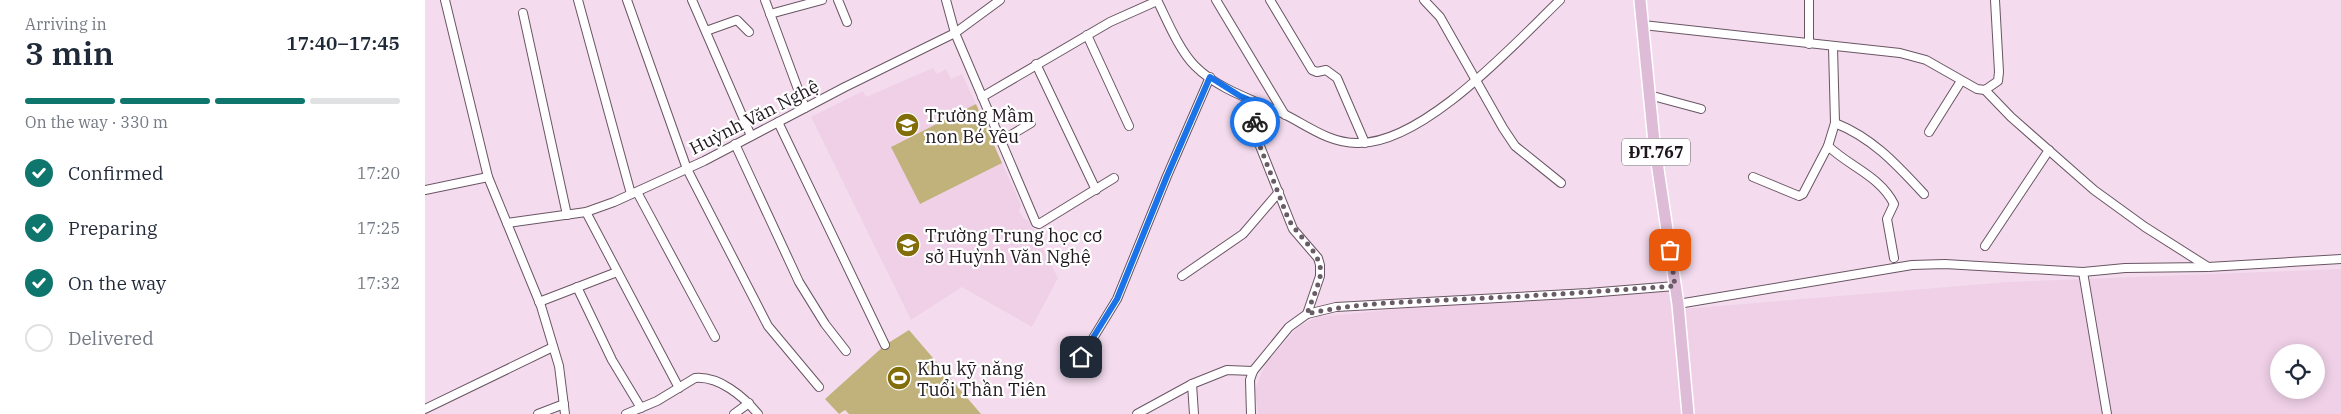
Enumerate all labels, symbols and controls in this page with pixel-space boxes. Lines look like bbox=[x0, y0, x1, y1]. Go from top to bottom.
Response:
text: Arriving in bbox=[25, 14, 107, 34]
text: 17:40–17:45 bbox=[286, 31, 400, 55]
text: 3 min bbox=[25, 32, 114, 74]
street label: Huỳnh Văn Nghệ bbox=[685, 74, 823, 160]
courier bbox=[1230, 97, 1280, 147]
place label: Trường Mầm non Bé Yêu bbox=[925, 104, 1034, 148]
icon: bike bbox=[1241, 108, 1269, 136]
text: On the way · 330 m bbox=[25, 112, 168, 132]
school or university icon: Trường Mầm non Bé Yêu bbox=[894, 112, 920, 138]
road number: ĐT.767 bbox=[1622, 138, 1690, 166]
icon: check bbox=[25, 159, 53, 187]
text: Confirmed bbox=[68, 161, 163, 185]
text: 17:20 bbox=[357, 163, 400, 183]
icon: check bbox=[25, 214, 53, 242]
text: Preparing bbox=[68, 216, 157, 240]
text: 17:25 bbox=[357, 218, 400, 238]
place label: Trường Trung học cơ sở Huỳnh Văn Nghệ bbox=[925, 224, 1102, 268]
pin bbox=[1649, 229, 1691, 271]
school or university icon: Trường Trung học cơ sở Huỳnh Văn Nghệ bbox=[895, 232, 921, 258]
icon: bag bbox=[1656, 236, 1684, 264]
icon: check bbox=[25, 269, 53, 297]
text: On the way bbox=[68, 271, 166, 295]
text: 17:32 bbox=[357, 273, 400, 293]
text: Delivered bbox=[68, 326, 154, 350]
pin bbox=[1060, 336, 1102, 378]
icon: home bbox=[1067, 343, 1095, 371]
map controls bbox=[2270, 344, 2325, 399]
button: locate bbox=[2270, 344, 2325, 399]
place label: Khu kỹ năng Tuổi Thần Tiên bbox=[917, 357, 1047, 401]
sports icon: Khu kỹ năng Tuổi Thần Tiên bbox=[886, 365, 912, 391]

